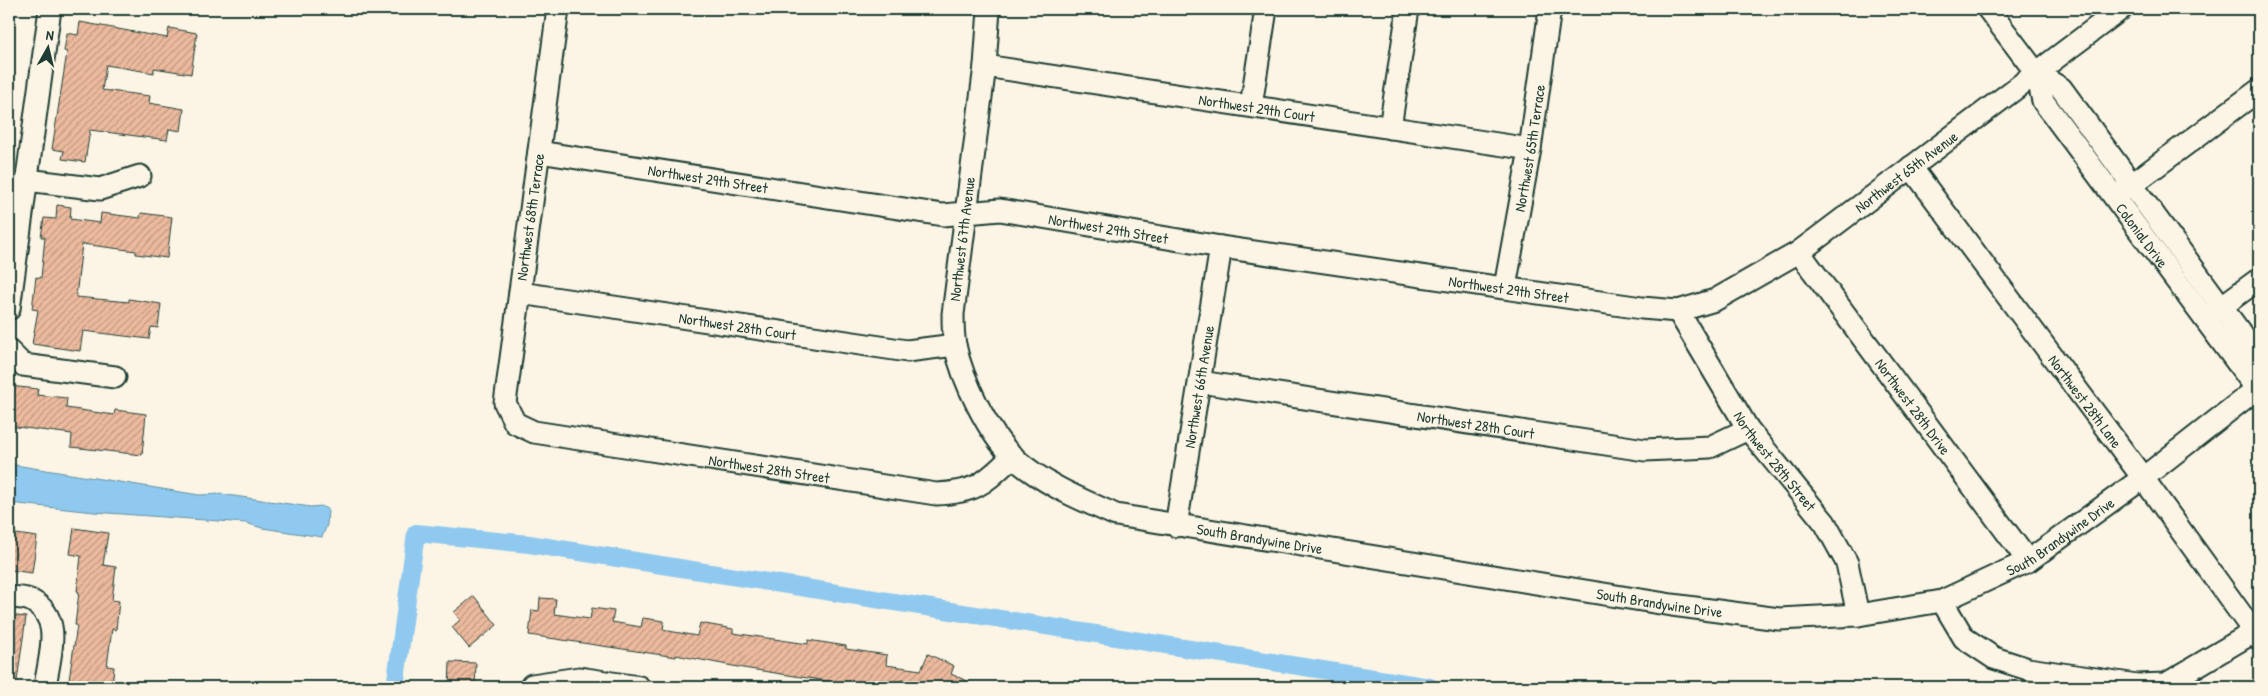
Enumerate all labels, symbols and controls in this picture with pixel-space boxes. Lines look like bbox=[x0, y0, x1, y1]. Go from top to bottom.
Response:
north arrow bbox=[22, 22, 72, 72]
text: N bbox=[45, 25, 55, 45]
street label: Northwest 65th Terrace bbox=[1508, 83, 1550, 213]
street label: Northwest 29th Court bbox=[1197, 88, 1317, 127]
street label: Northwest 65th Avenue bbox=[1850, 126, 1962, 217]
street label: Northwest 68th Terrace bbox=[511, 152, 549, 282]
street label: Northwest 29th Street bbox=[647, 159, 770, 198]
street label: Northwest 67th Avenue bbox=[944, 176, 980, 302]
street label: Colonial Drive bbox=[2111, 198, 2174, 272]
street label: Northwest 29th Street bbox=[1047, 208, 1171, 249]
street label: Northwest 29th Street bbox=[1447, 270, 1571, 308]
street label: Northwest 28th Court bbox=[677, 306, 798, 345]
street label: Northwest 66th Avenue bbox=[1178, 324, 1219, 450]
street label: Northwest 28th Lane bbox=[2044, 350, 2127, 452]
street label: Northwest 28th Drive bbox=[1871, 354, 1956, 459]
street label: Northwest 28th Court bbox=[1416, 405, 1537, 444]
street label: Northwest 28th Street bbox=[1729, 407, 1822, 516]
street label: Northwest 28th Street bbox=[707, 449, 832, 488]
street label: South Brandywine Drive bbox=[2002, 492, 2118, 580]
street label: South Brandywine Drive bbox=[1195, 518, 1324, 559]
street label: South Brandywine Drive bbox=[1595, 582, 1724, 622]

